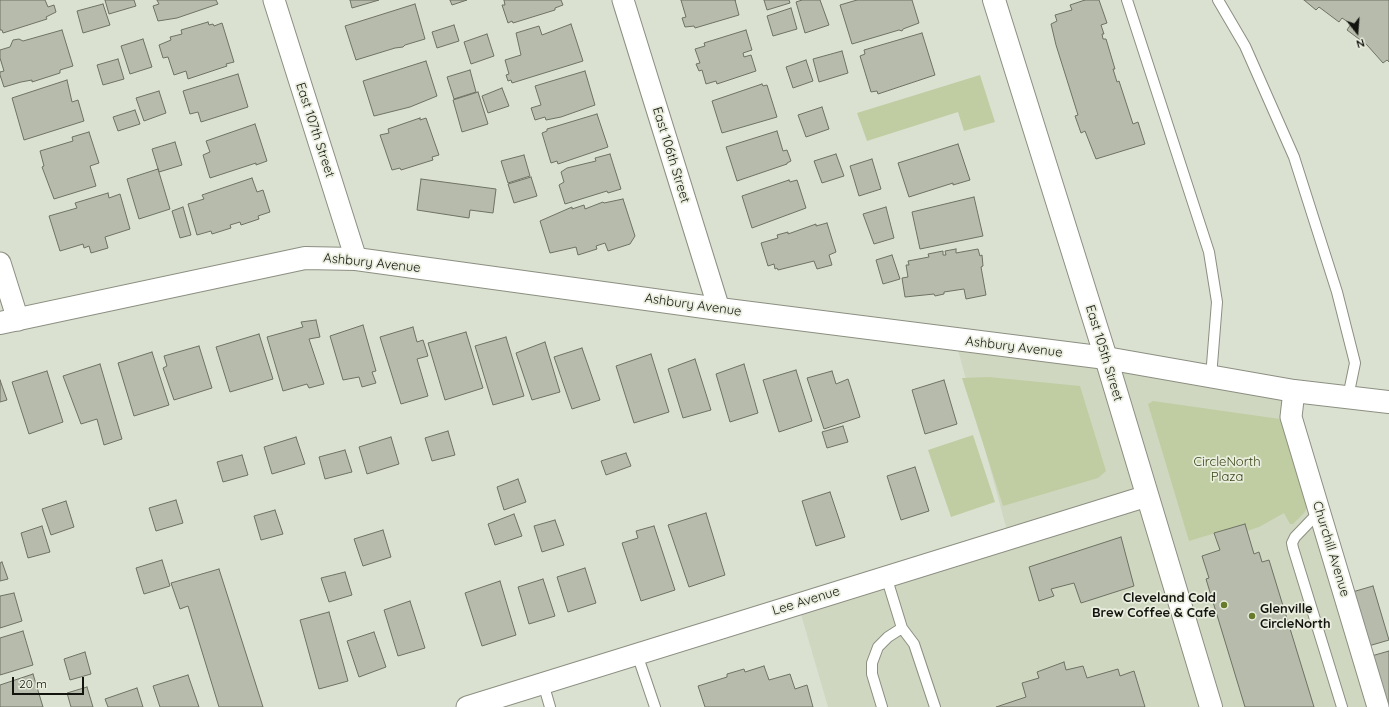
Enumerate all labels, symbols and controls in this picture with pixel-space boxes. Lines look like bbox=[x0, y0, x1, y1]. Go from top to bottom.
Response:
north arrow bbox=[1337, 12, 1377, 52]
text: N bbox=[1355, 36, 1366, 51]
street label: East 107th Street bbox=[292, 81, 338, 179]
street label: East 106th Street bbox=[649, 105, 693, 205]
street label: Ashbury Avenue bbox=[323, 250, 421, 276]
street label: Ashbury Avenue bbox=[644, 290, 742, 320]
street label: East 105th Street bbox=[1082, 303, 1126, 403]
street label: Ashbury Avenue bbox=[965, 333, 1063, 361]
park label: CircleNorth Plaza bbox=[1193, 454, 1261, 485]
street label: Churchill Avenue bbox=[1309, 499, 1353, 599]
street label: Lee Avenue bbox=[770, 583, 842, 619]
place label: Cleveland Cold Brew Coffee & Cafe bbox=[1092, 590, 1216, 621]
marker: Cleveland Cold Brew Coffee & Cafe bbox=[1219, 600, 1229, 610]
place label: Glenville CircleNorth bbox=[1260, 601, 1331, 632]
marker: Glenville CircleNorth bbox=[1247, 611, 1257, 621]
scale bar bbox=[14, 669, 86, 695]
text: 20 m bbox=[19, 676, 47, 691]

